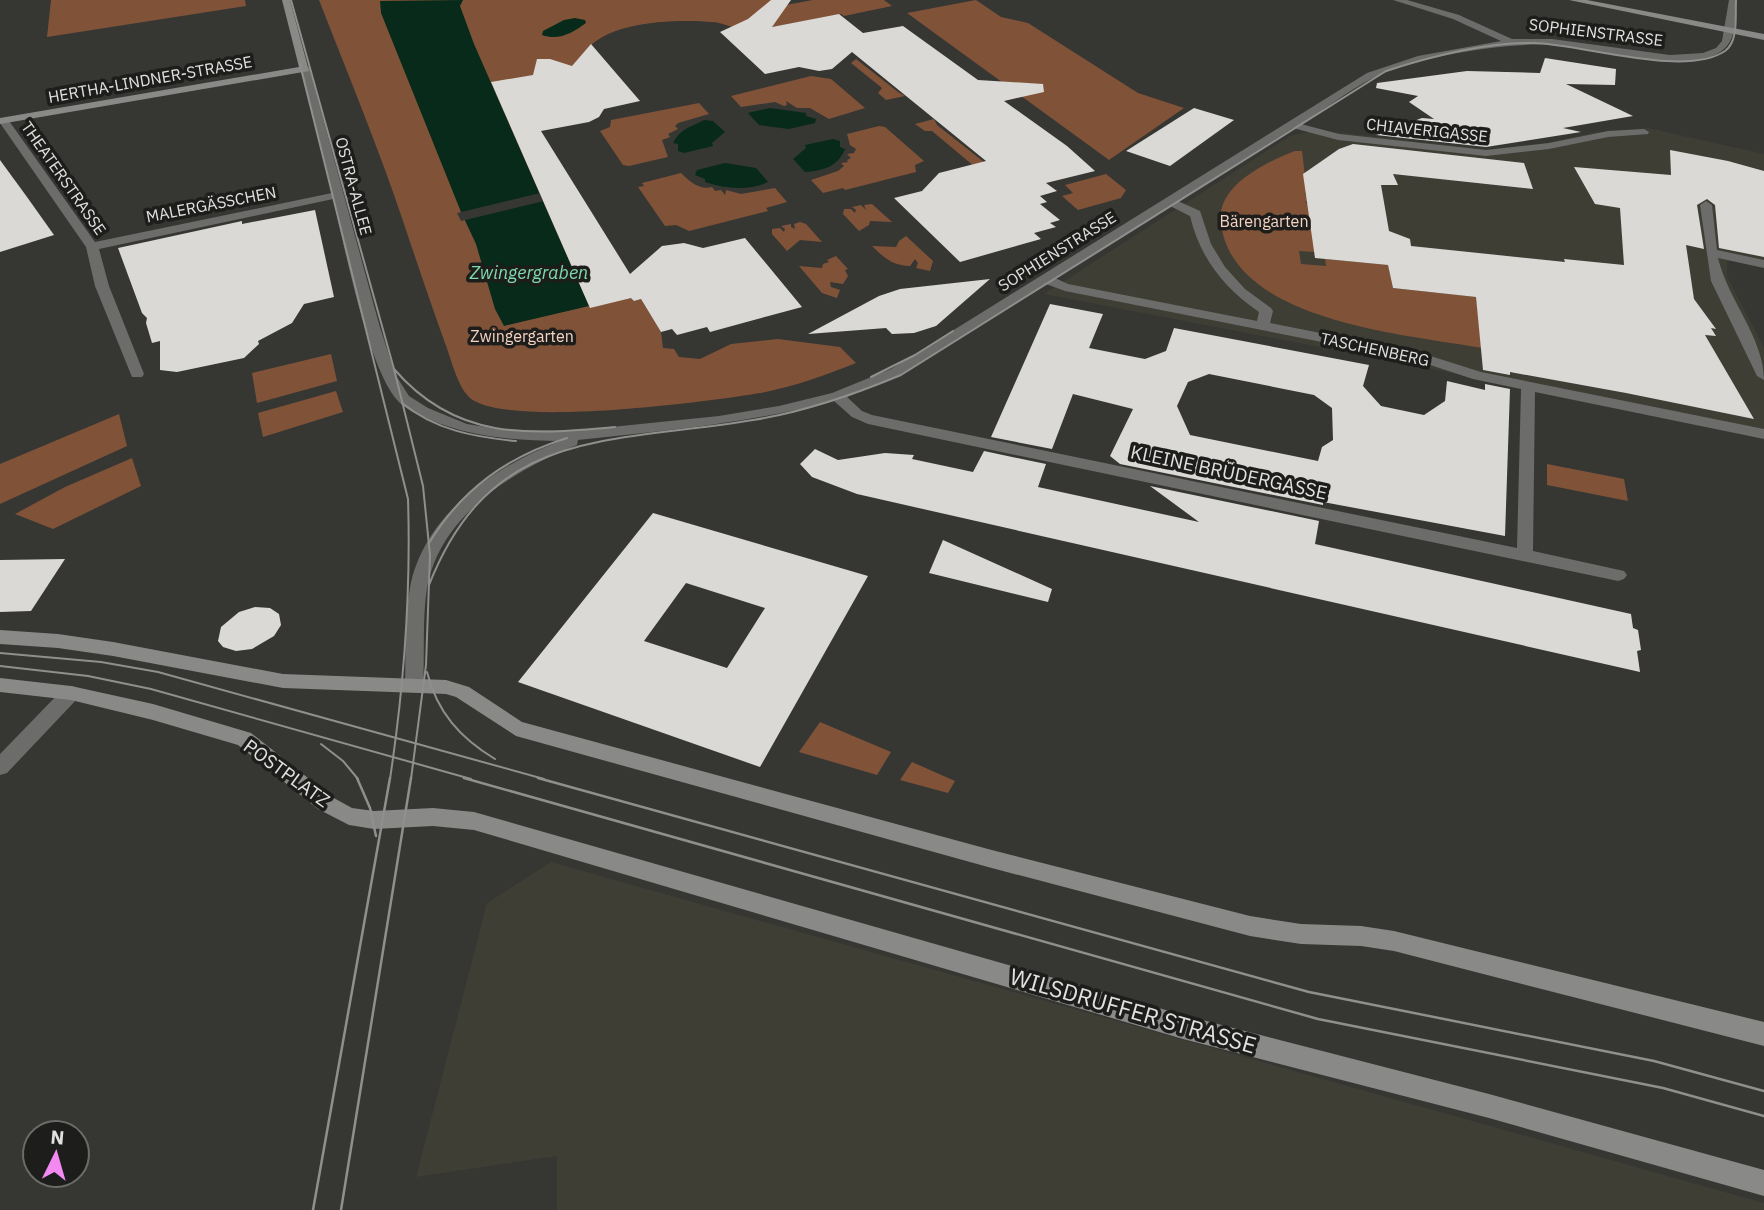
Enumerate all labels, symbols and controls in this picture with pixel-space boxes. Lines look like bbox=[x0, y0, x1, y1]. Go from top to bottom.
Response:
street label: SOPHIENSTRASSE bbox=[1528, 14, 1664, 50]
street label: HERTHA-LINDNER-STRASSE bbox=[46, 51, 254, 107]
street label: CHIAVERIGASSE bbox=[1365, 114, 1489, 146]
street label: THEATERSTRASSE bbox=[17, 117, 111, 239]
street label: OSTRA-ALLEE bbox=[331, 135, 377, 237]
street label: MALERGÄSSCHEN bbox=[144, 182, 278, 226]
street label: SOPHIENSTRASSE bbox=[994, 207, 1120, 295]
park label: Bärengarten bbox=[1220, 211, 1308, 231]
water label: Zwingergraben bbox=[469, 261, 588, 284]
park label: Zwingergarten bbox=[470, 326, 574, 346]
street label: TASCHENBERG bbox=[1319, 328, 1431, 370]
street label: KLEINE BRÜDERGASSE bbox=[1128, 439, 1330, 505]
street label: POSTPLATZ bbox=[239, 734, 335, 812]
street label: WILSDRUFFER STRASSE bbox=[1007, 960, 1260, 1060]
north arrow bbox=[21, 1119, 91, 1189]
text: N bbox=[50, 1125, 65, 1150]

